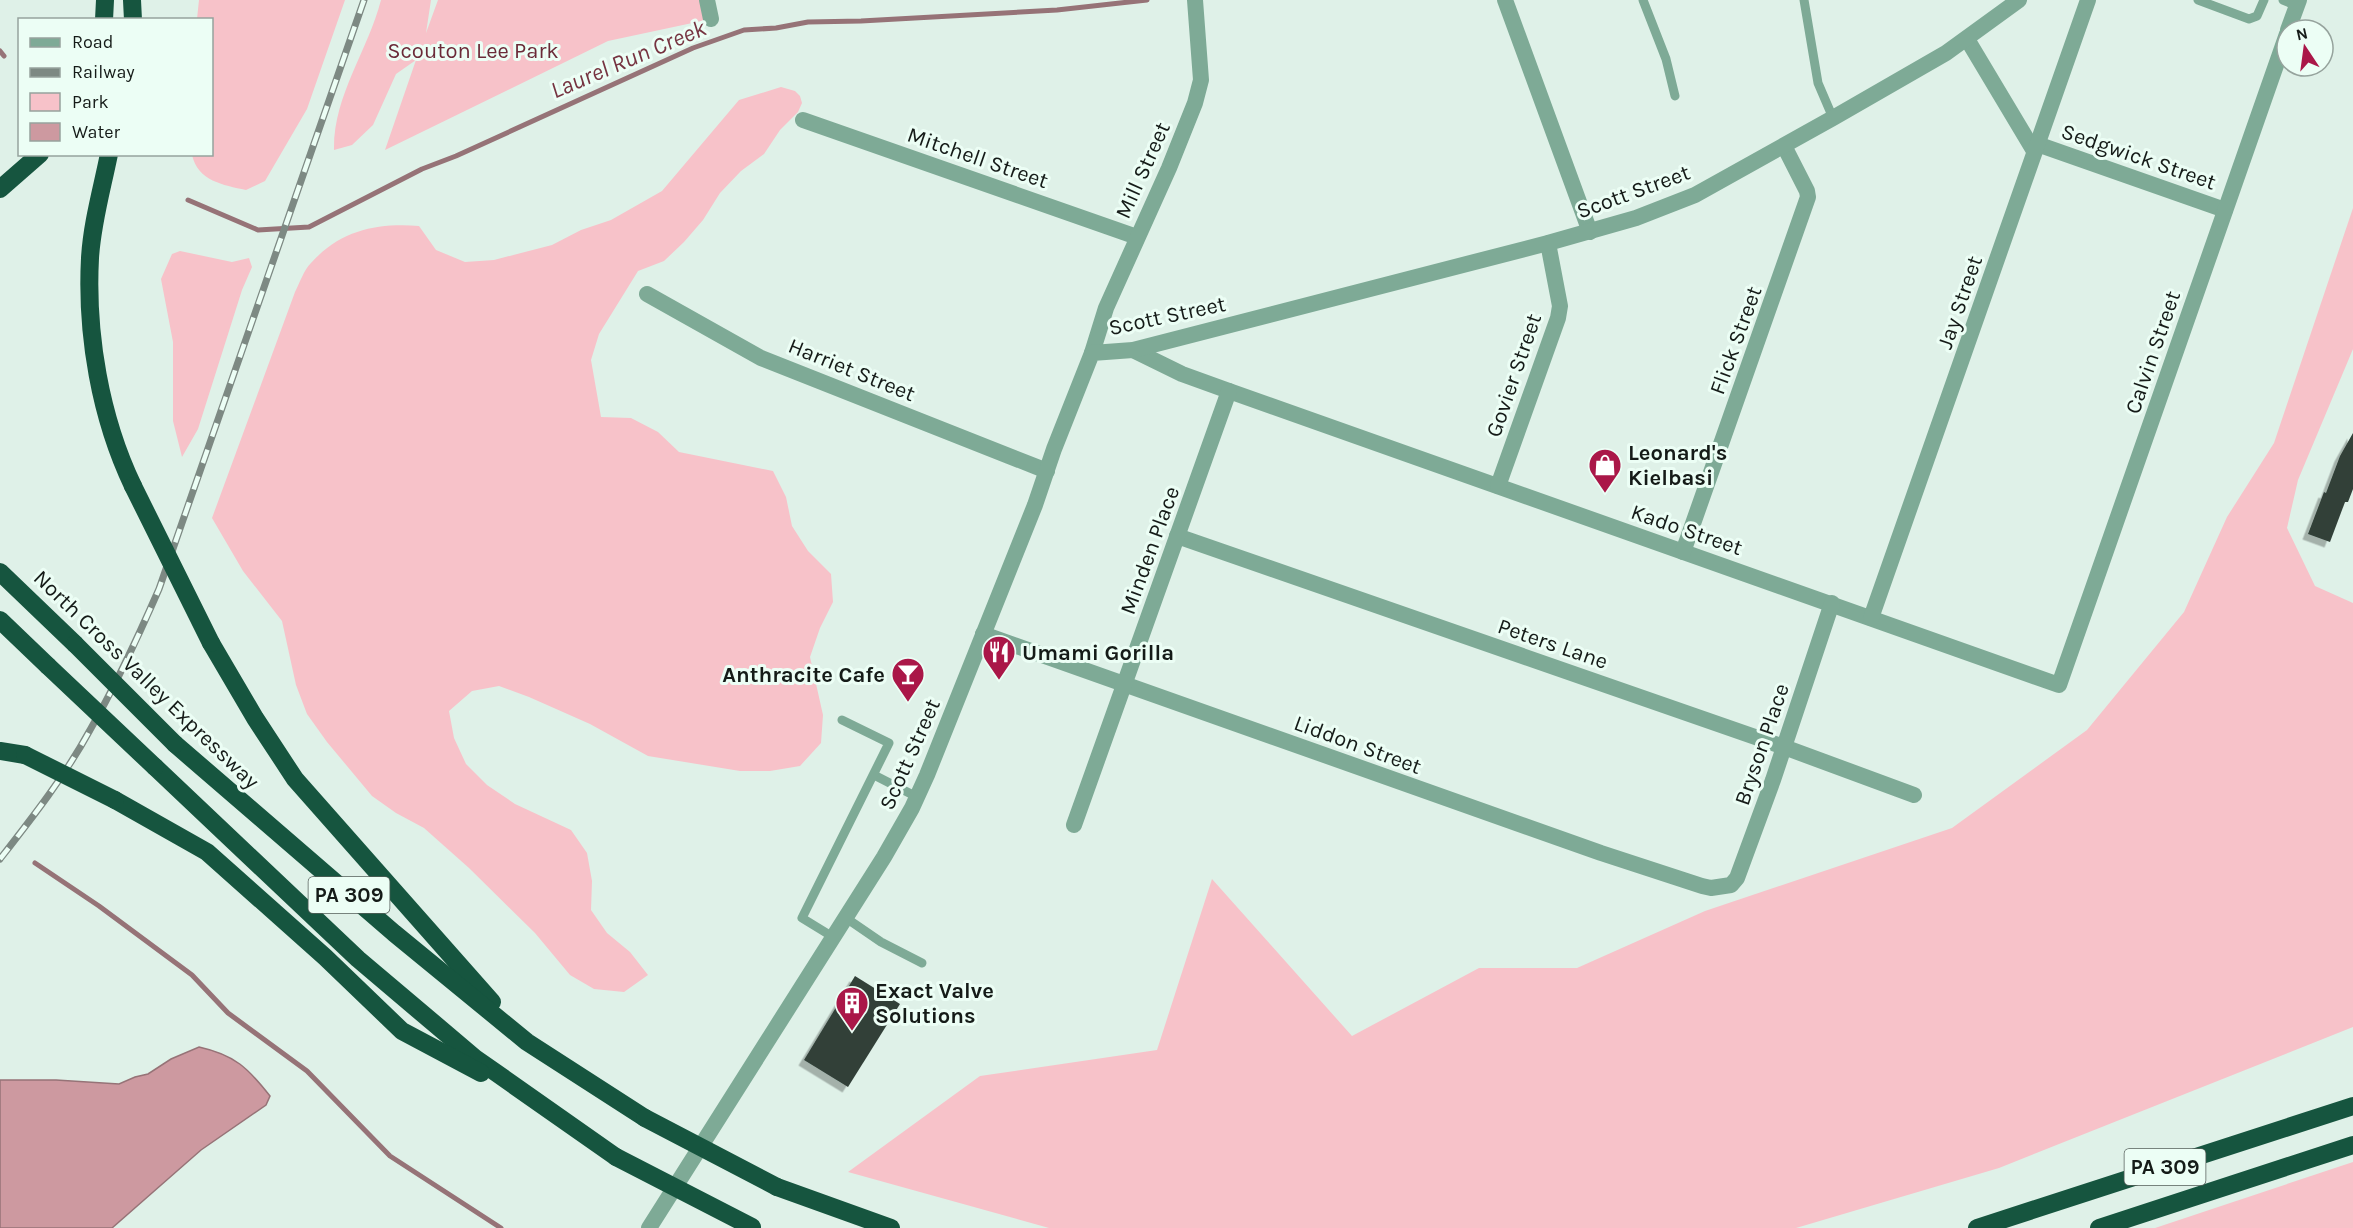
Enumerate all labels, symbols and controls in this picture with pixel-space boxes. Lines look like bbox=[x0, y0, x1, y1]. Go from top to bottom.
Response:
water label: Laurel Run Creek bbox=[546, 13, 711, 104]
legend bbox=[18, 18, 213, 156]
north arrow bbox=[2275, 18, 2335, 78]
text: N bbox=[2294, 23, 2309, 44]
text: Road bbox=[72, 31, 113, 53]
park label: Scouton Lee Park bbox=[387, 38, 559, 64]
text: Railway bbox=[72, 61, 135, 83]
text: Park bbox=[72, 91, 109, 113]
street label: Mill Street bbox=[1110, 118, 1176, 223]
street label: Sedgwick Street bbox=[2058, 118, 2219, 196]
text: Water bbox=[72, 121, 120, 143]
street label: Mitchell Street bbox=[904, 122, 1052, 194]
street label: Scott Street bbox=[1573, 159, 1694, 224]
street label: Jay Street bbox=[1932, 252, 1988, 352]
street label: Flick Street bbox=[1704, 283, 1768, 398]
street label: Calvin Street bbox=[2120, 287, 2186, 417]
street label: Scott Street bbox=[1106, 291, 1228, 341]
street label: Govier Street bbox=[1481, 310, 1547, 440]
street label: Harriet Street bbox=[784, 333, 919, 407]
place label: Leonard's Kielbasi bbox=[1628, 440, 1727, 491]
shop icon: Leonard's Kielbasi bbox=[1587, 447, 1623, 494]
street label: Minden Place bbox=[1115, 483, 1185, 618]
street label: Kado Street bbox=[1628, 499, 1746, 561]
street label: North Cross Valley Expressway bbox=[28, 565, 265, 795]
street label: Peters Lane bbox=[1494, 613, 1611, 675]
restaurant icon: Umami Gorilla bbox=[981, 634, 1017, 681]
place label: Umami Gorilla bbox=[1022, 640, 1174, 666]
bar icon: Anthracite Cafe bbox=[890, 656, 926, 703]
place label: Anthracite Cafe bbox=[722, 662, 885, 688]
street label: Bryson Place bbox=[1729, 680, 1795, 809]
street label: Scott Street bbox=[874, 695, 946, 814]
street label: Liddon Street bbox=[1290, 710, 1425, 780]
road number: PA 309 bbox=[308, 877, 389, 913]
place label: Exact Valve Solutions bbox=[875, 978, 994, 1029]
building icon: Exact Valve Solutions bbox=[834, 985, 870, 1032]
road number: PA 309 bbox=[2124, 1149, 2206, 1185]

